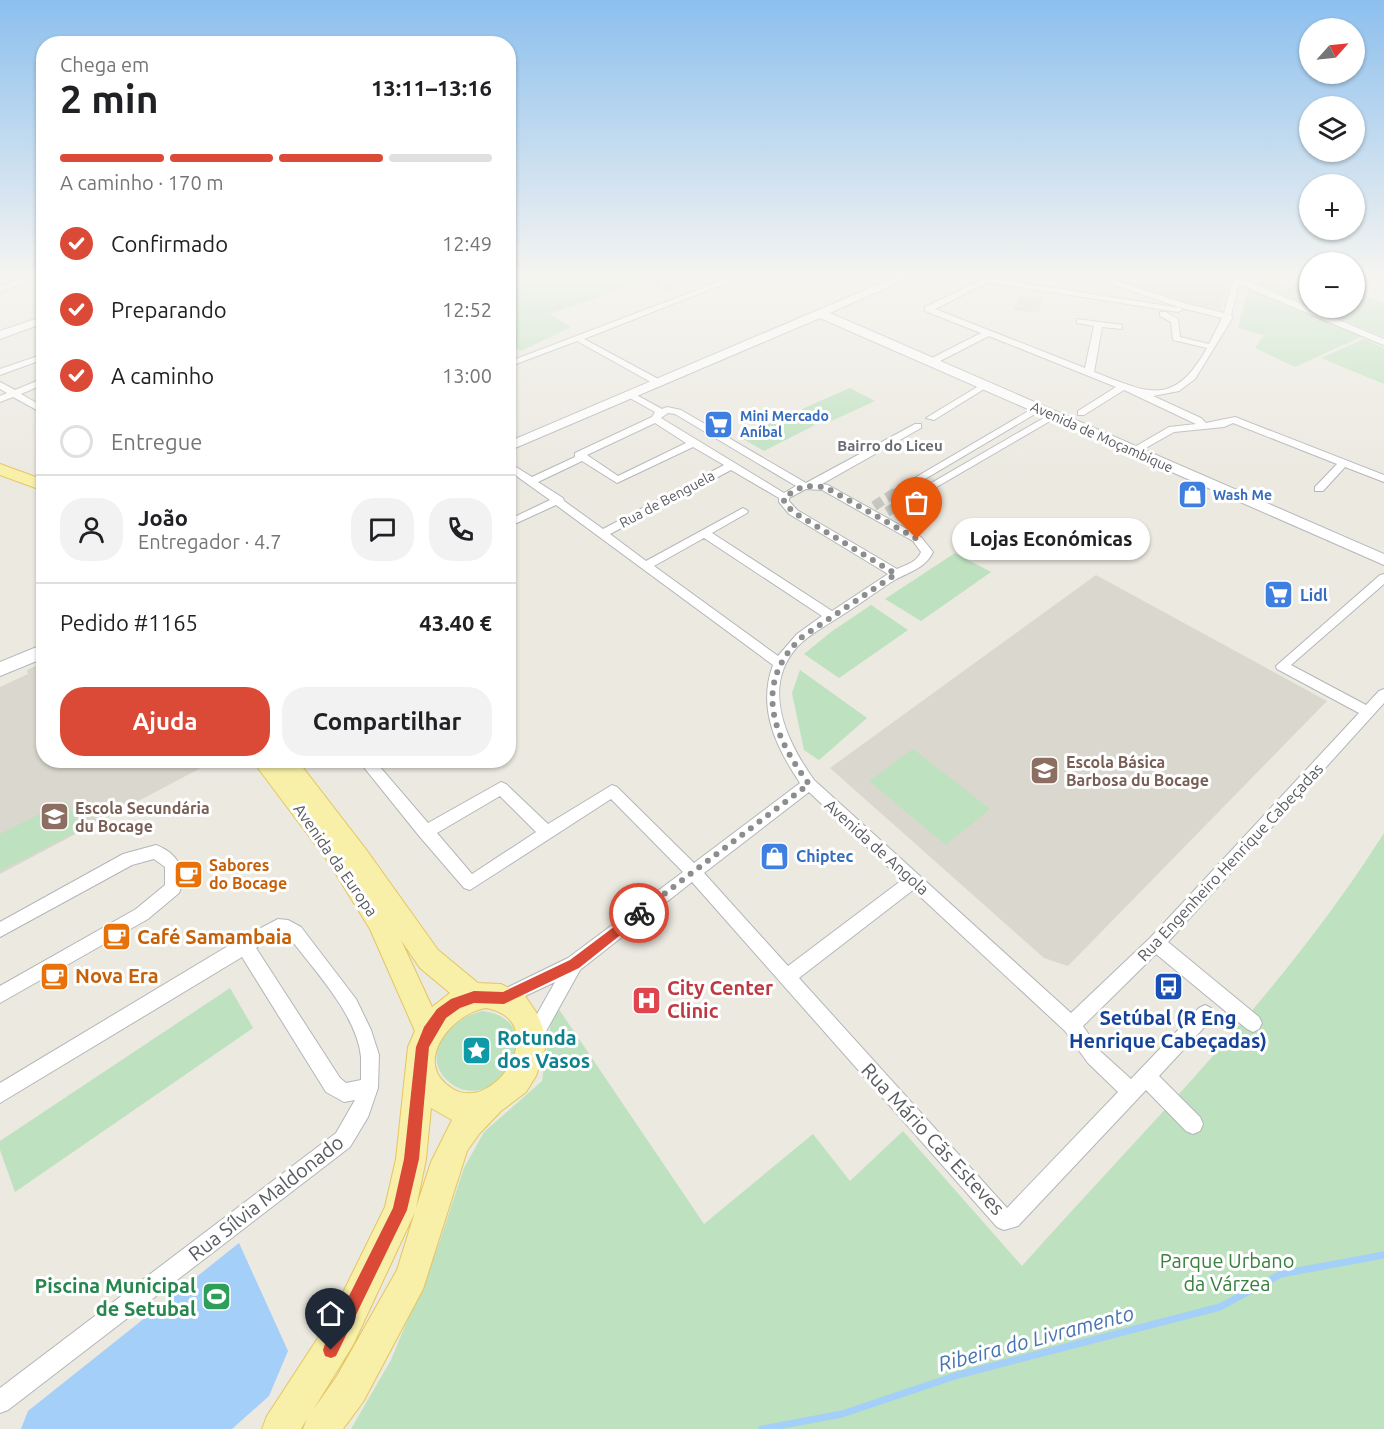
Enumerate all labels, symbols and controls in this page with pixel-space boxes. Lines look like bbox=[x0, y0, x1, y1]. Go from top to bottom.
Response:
north arrow bbox=[1299, 18, 1365, 84]
map controls bbox=[1299, 18, 1365, 318]
text: Chega em bbox=[60, 53, 149, 76]
text: 13:11–13:16 bbox=[371, 75, 492, 100]
text: 2 min bbox=[60, 77, 159, 120]
button: layers bbox=[1299, 96, 1365, 162]
text: A caminho · 170 m bbox=[60, 171, 224, 194]
button: + bbox=[1299, 174, 1365, 240]
icon: check bbox=[60, 227, 93, 260]
text: Confirmado bbox=[111, 231, 228, 256]
text: 12:49 bbox=[442, 232, 492, 255]
button: − bbox=[1299, 252, 1365, 318]
icon: check bbox=[60, 293, 93, 326]
text: Preparando bbox=[111, 297, 227, 322]
text: 12:52 bbox=[442, 298, 492, 321]
icon: check bbox=[60, 359, 93, 392]
text: A caminho bbox=[111, 363, 214, 388]
text: 13:00 bbox=[442, 364, 492, 387]
street label: Avenida de Moçambique bbox=[1028, 398, 1176, 476]
supermarket icon: Mini Mercado Aníbal bbox=[703, 408, 735, 440]
place label: Mini Mercado Aníbal bbox=[740, 408, 829, 440]
text: Entregue bbox=[111, 429, 202, 454]
district label: Bairro do Liceu bbox=[837, 437, 943, 454]
street label: Rua de Benguela bbox=[617, 467, 717, 531]
pin bbox=[891, 477, 942, 539]
shop icon: Wash Me bbox=[1176, 479, 1208, 511]
icon: bag bbox=[900, 486, 933, 519]
place label: Wash Me bbox=[1213, 487, 1272, 503]
button: person bbox=[60, 498, 123, 561]
button: chat bbox=[351, 498, 414, 561]
button: phone bbox=[429, 498, 492, 561]
text: João bbox=[138, 505, 188, 530]
callout: Lojas Económicas bbox=[953, 518, 1151, 560]
text: Lojas Económicas bbox=[969, 527, 1133, 550]
text: Entregador · 4.7 bbox=[138, 530, 281, 553]
supermarket icon: Lidl bbox=[1263, 579, 1295, 611]
place label: Lidl bbox=[1300, 586, 1328, 604]
text: Pedido #1165 bbox=[60, 610, 198, 635]
text: 43.40 € bbox=[419, 610, 492, 635]
button: Ajuda bbox=[60, 687, 270, 756]
button: Compartilhar bbox=[282, 687, 492, 756]
place label: Escola Básica Barbosa du Bocage bbox=[1066, 753, 1209, 789]
school or university icon: Escola Básica Barbosa du Bocage bbox=[1029, 755, 1061, 787]
street label: Rua Engenheiro Henrique Cabeçadas bbox=[1134, 759, 1327, 965]
street label: Avenida de Angola bbox=[821, 796, 933, 898]
place label: Escola Secundária du Bocage bbox=[75, 799, 210, 835]
street label: Avenida da Europa bbox=[290, 800, 382, 920]
school or university icon: Escola Secundária du Bocage bbox=[38, 801, 70, 833]
shop icon: Chiptec bbox=[759, 840, 791, 872]
place label: Chiptec bbox=[796, 847, 853, 865]
place label: Sabores do Bocage bbox=[209, 856, 287, 892]
cafe icon: Sabores do Bocage bbox=[172, 858, 204, 890]
courier bbox=[609, 883, 669, 943]
icon: bike bbox=[623, 897, 656, 930]
cafe icon: Café Samambaia bbox=[100, 921, 132, 953]
place label: Café Samambaia bbox=[137, 925, 292, 948]
cafe icon: Nova Era bbox=[38, 960, 70, 992]
place label: Nova Era bbox=[75, 964, 159, 987]
bus stop icon: Setúbal (R Eng Henrique Cabeçadas) bbox=[1152, 971, 1184, 1003]
place label: City Center Clinic bbox=[667, 976, 774, 1022]
hospital icon: City Center Clinic bbox=[630, 984, 662, 1016]
place label: Setúbal (R Eng Henrique Cabeçadas) bbox=[1069, 1006, 1267, 1052]
place label: Rotunda dos Vasos bbox=[497, 1026, 590, 1072]
place icon: Rotunda dos Vasos bbox=[460, 1034, 492, 1066]
street label: Rua Mário Cãs Esteves bbox=[857, 1058, 1010, 1219]
street label: Rua Sílvia Maldonado bbox=[184, 1130, 348, 1265]
park label: Parque Urbano da Várzea bbox=[1160, 1249, 1294, 1295]
place label: Piscina Municipal de Setubal bbox=[35, 1274, 196, 1320]
sports icon: Piscina Municipal de Setubal bbox=[201, 1281, 233, 1313]
pin bbox=[305, 1288, 356, 1350]
icon: home bbox=[314, 1297, 347, 1330]
water label: Ribeira do Livramento bbox=[935, 1300, 1136, 1376]

